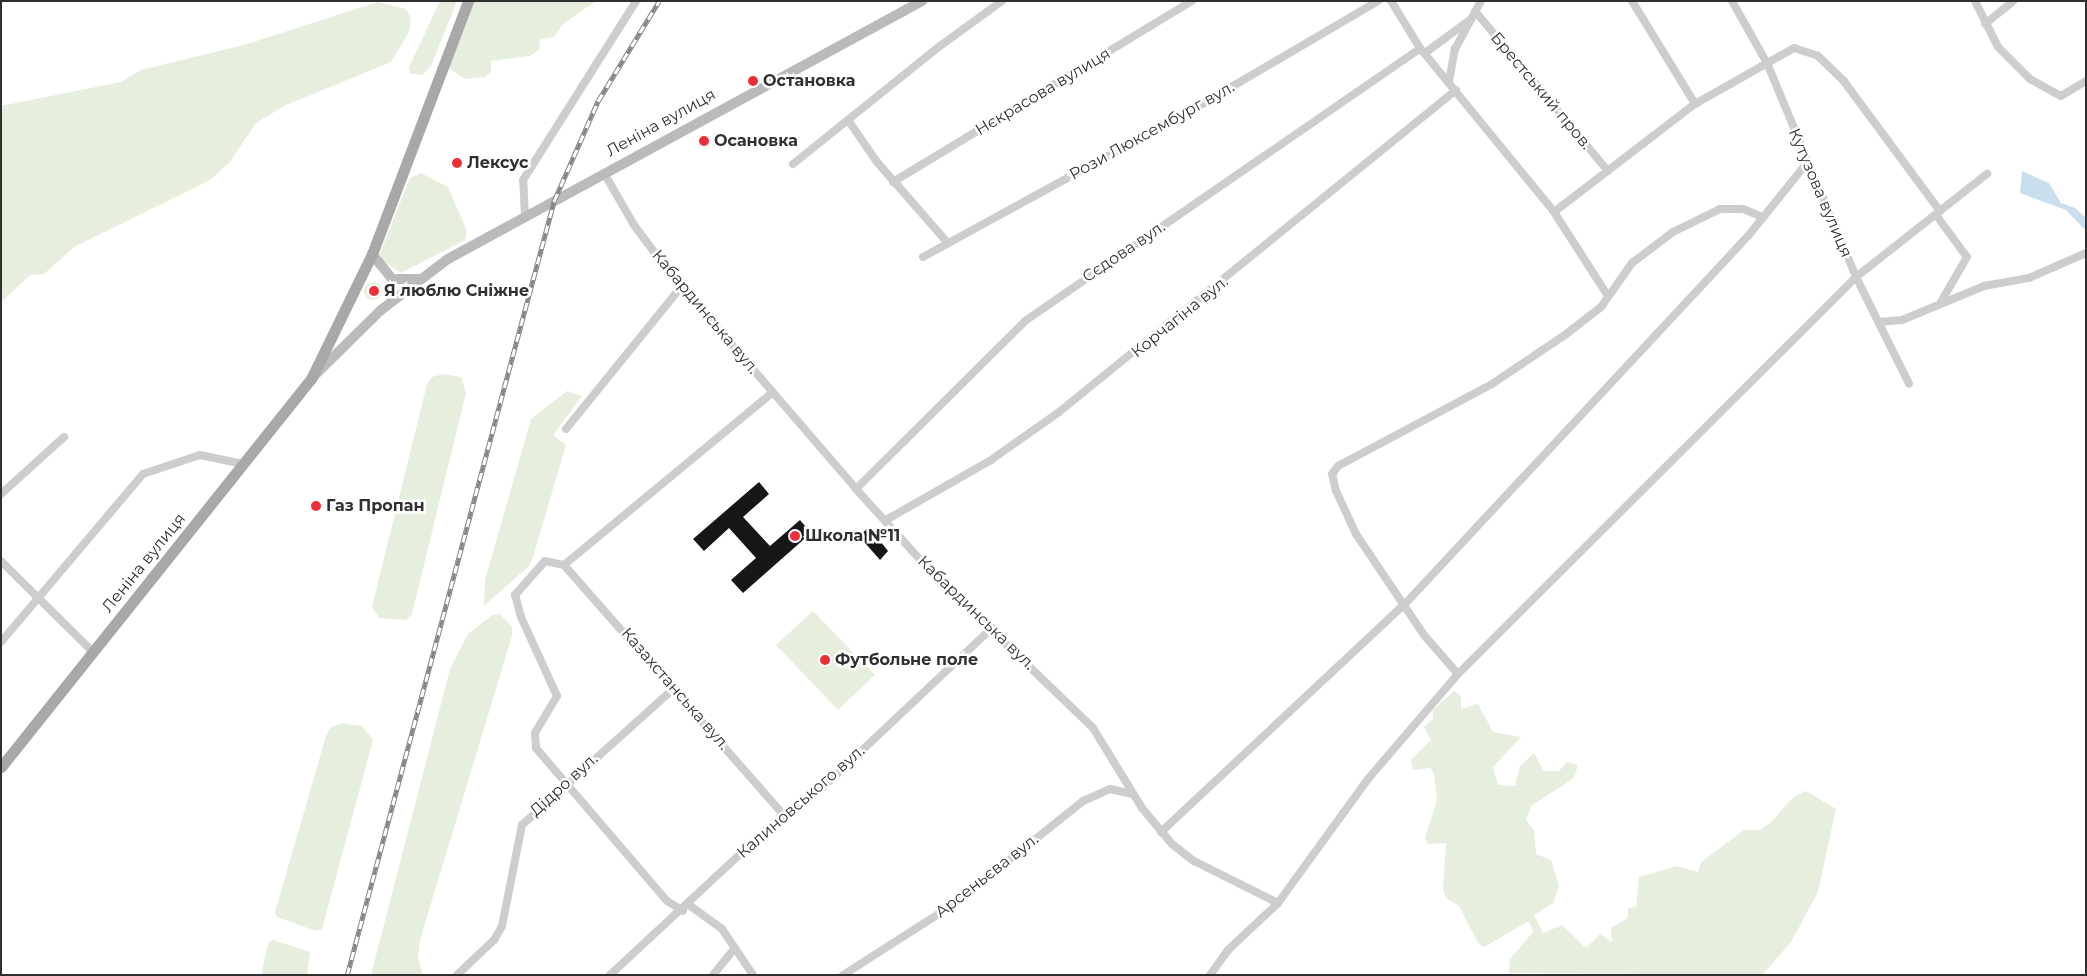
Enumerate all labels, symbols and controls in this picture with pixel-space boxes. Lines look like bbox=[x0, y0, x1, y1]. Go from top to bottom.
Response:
street label: Брестський пров. bbox=[1486, 28, 1596, 154]
street label: Нєкрасова вулиця bbox=[972, 44, 1114, 140]
place label: Остановка bbox=[763, 71, 855, 91]
marker: Остановка bbox=[747, 75, 759, 87]
street label: Рози Люксембург вул. bbox=[1066, 78, 1238, 184]
street label: Леніна вулиця bbox=[603, 85, 719, 161]
street label: Кутузова вулиця bbox=[1784, 126, 1856, 260]
place label: Осановка bbox=[714, 131, 798, 151]
marker: Осановка bbox=[698, 135, 710, 147]
place label: Лексус bbox=[467, 153, 528, 173]
marker: Лексус bbox=[451, 157, 463, 169]
street label: Сєдова вул. bbox=[1079, 217, 1169, 287]
street label: Кабардинська вул. bbox=[648, 246, 762, 378]
street label: Корчагіна вул. bbox=[1128, 272, 1232, 362]
place label: Я люблю Сніжне bbox=[384, 281, 529, 301]
marker: Я люблю Сніжне bbox=[368, 285, 380, 297]
place label: Газ Пропан bbox=[326, 496, 425, 516]
marker: Газ Пропан bbox=[310, 500, 322, 512]
street label: Леніна вулиця bbox=[98, 510, 190, 616]
place label: Школа №11 bbox=[805, 526, 900, 546]
marker: Школа №11 bbox=[789, 530, 801, 542]
street label: Кабардинська вул. bbox=[913, 552, 1039, 674]
street label: Казахстанська вул. bbox=[617, 624, 733, 754]
place label: Футбольне поле bbox=[835, 650, 978, 670]
marker: Футбольне поле bbox=[819, 654, 831, 666]
street label: Калиновського вул. bbox=[733, 741, 869, 863]
street label: Дідро вул. bbox=[526, 750, 602, 820]
street label: Арсеньєва вул. bbox=[932, 830, 1042, 922]

